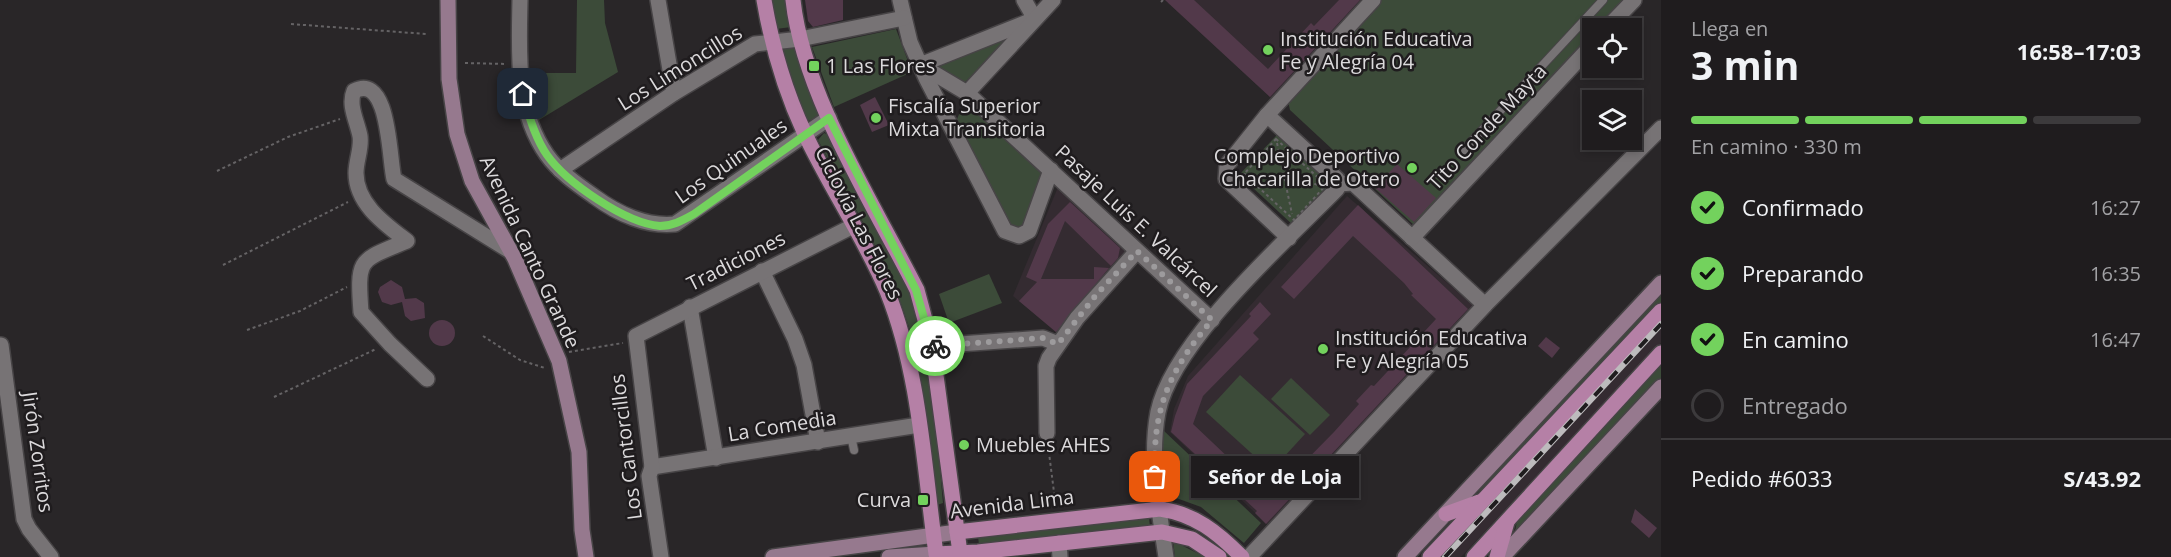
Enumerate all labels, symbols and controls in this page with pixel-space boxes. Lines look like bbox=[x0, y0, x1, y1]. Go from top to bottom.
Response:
text: Llega en bbox=[1691, 15, 1768, 42]
map controls bbox=[1582, 18, 1642, 150]
button: locate bbox=[1582, 18, 1642, 78]
street label: Los Limoncillos bbox=[612, 19, 747, 117]
place label: Institución Educativa Fe y Alegría 04 bbox=[1280, 25, 1473, 75]
text: 16:58–17:03 bbox=[2017, 36, 2141, 66]
text: 3 min bbox=[1691, 38, 1799, 91]
marker: Institución Educativa Fe y Alegría 04 bbox=[1261, 43, 1275, 57]
place label: 1 Las Flores bbox=[826, 52, 935, 79]
street label: Tito Conde Mayta bbox=[1421, 58, 1552, 196]
marker: 1 Las Flores bbox=[807, 59, 821, 73]
pin bbox=[497, 68, 548, 119]
icon: home bbox=[506, 77, 539, 110]
button: layers bbox=[1582, 90, 1642, 150]
place label: Fiscalía Superior Mixta Transitoria bbox=[888, 92, 1046, 142]
marker: Fiscalía Superior Mixta Transitoria bbox=[869, 111, 883, 125]
street label: Los Quinuales bbox=[669, 112, 792, 209]
text: En camino · 330 m bbox=[1691, 133, 1862, 160]
street label: Pasaje Luis E. Valcárcel bbox=[1050, 138, 1223, 303]
street label: Ciclovía Las Flores bbox=[809, 142, 910, 304]
place label: Complejo Deportivo Chacarilla de Otero bbox=[1214, 142, 1400, 192]
street label: Avenida Canto Grande bbox=[474, 151, 587, 352]
marker: Complejo Deportivo Chacarilla de Otero bbox=[1405, 161, 1419, 175]
icon: check bbox=[1691, 191, 1724, 224]
text: Confirmado bbox=[1742, 192, 1864, 222]
text: 16:27 bbox=[2090, 194, 2141, 221]
street label: Tradiciones bbox=[682, 224, 790, 297]
icon: check bbox=[1691, 257, 1724, 290]
text: Preparando bbox=[1742, 258, 1864, 288]
text: 16:35 bbox=[2090, 260, 2141, 287]
courier bbox=[905, 316, 965, 376]
icon: check bbox=[1691, 323, 1724, 356]
place label: Institución Educativa Fe y Alegría 05 bbox=[1335, 324, 1528, 374]
text: En camino bbox=[1742, 324, 1849, 354]
text: 16:47 bbox=[2090, 326, 2141, 353]
icon: bike bbox=[919, 330, 952, 363]
marker: Institución Educativa Fe y Alegría 05 bbox=[1316, 342, 1330, 356]
street label: Los Cantorcillos bbox=[603, 373, 648, 522]
street label: Jirón Zorritos bbox=[16, 388, 60, 514]
text: Entregado bbox=[1742, 390, 1848, 420]
street label: La Comedia bbox=[726, 404, 838, 447]
place label: Muebles AHES bbox=[976, 431, 1110, 458]
marker: Muebles AHES bbox=[957, 438, 971, 452]
pin bbox=[1129, 451, 1180, 502]
callout: Señor de Loja bbox=[1191, 456, 1359, 498]
icon: bag bbox=[1138, 460, 1171, 493]
text: Señor de Loja bbox=[1208, 463, 1342, 490]
text: Pedido #6033 bbox=[1691, 463, 1833, 493]
text: S/43.92 bbox=[2063, 463, 2141, 493]
street label: Avenida Lima bbox=[948, 482, 1076, 525]
place label: Curva bbox=[857, 486, 911, 513]
marker: Curva bbox=[916, 493, 930, 507]

